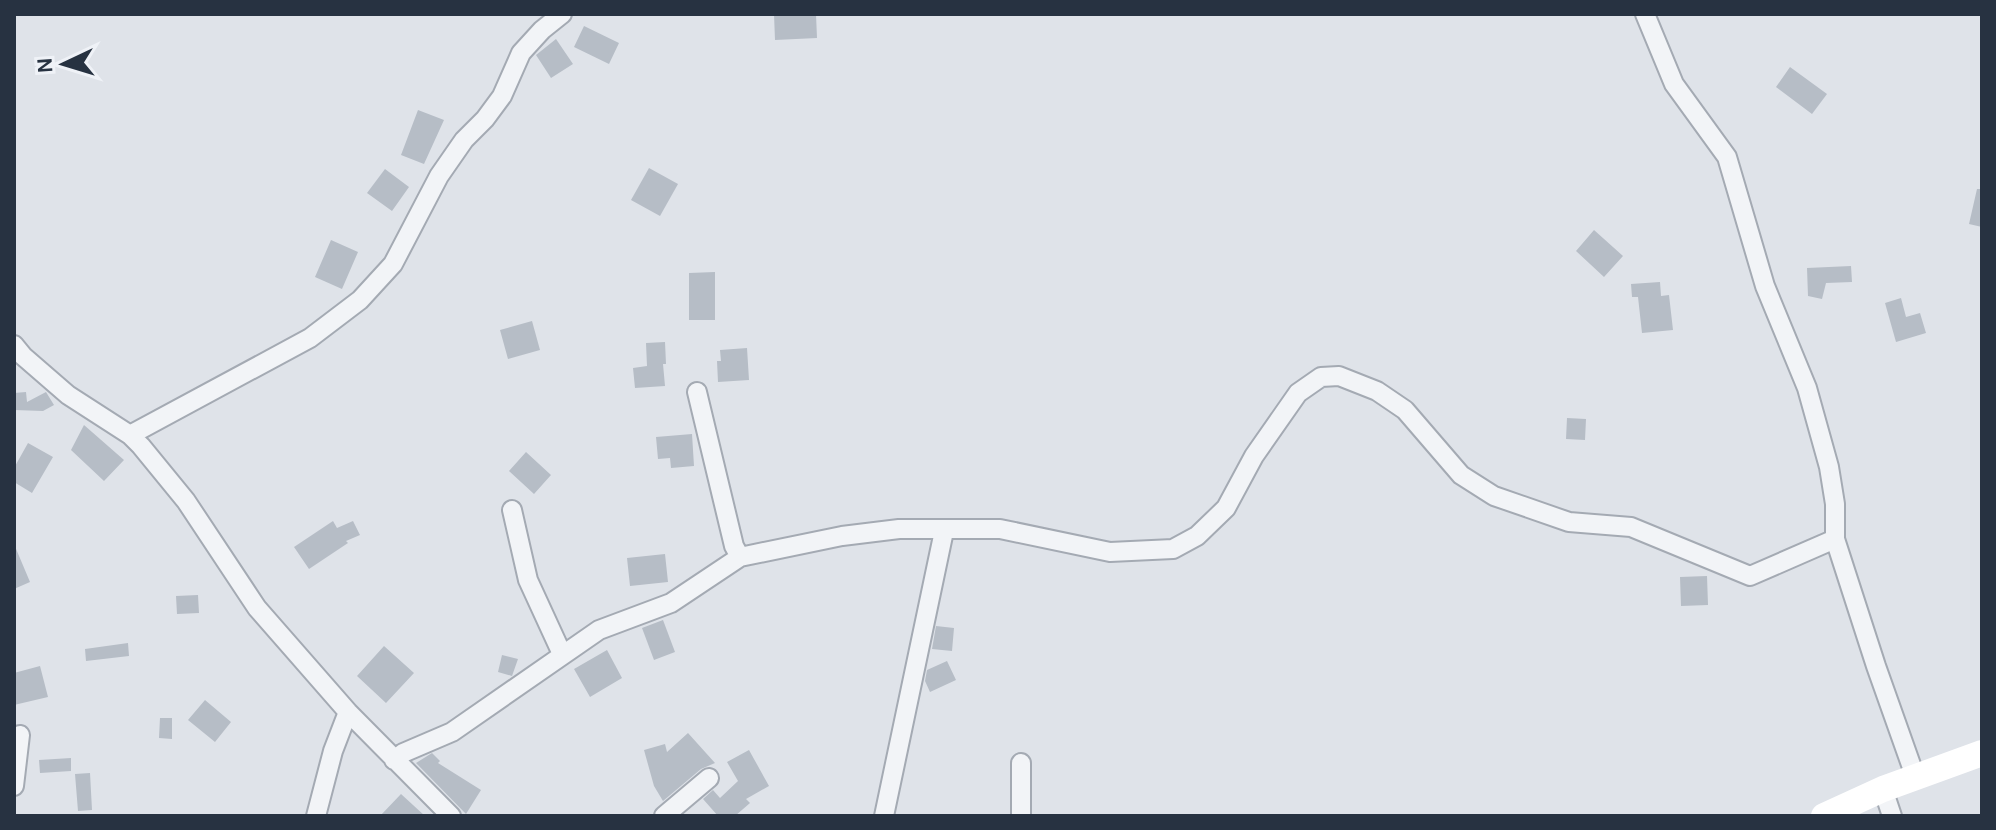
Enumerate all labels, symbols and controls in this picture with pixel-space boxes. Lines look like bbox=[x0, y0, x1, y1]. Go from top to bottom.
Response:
north arrow bbox=[24, 24, 104, 104]
text: N bbox=[32, 57, 59, 74]

